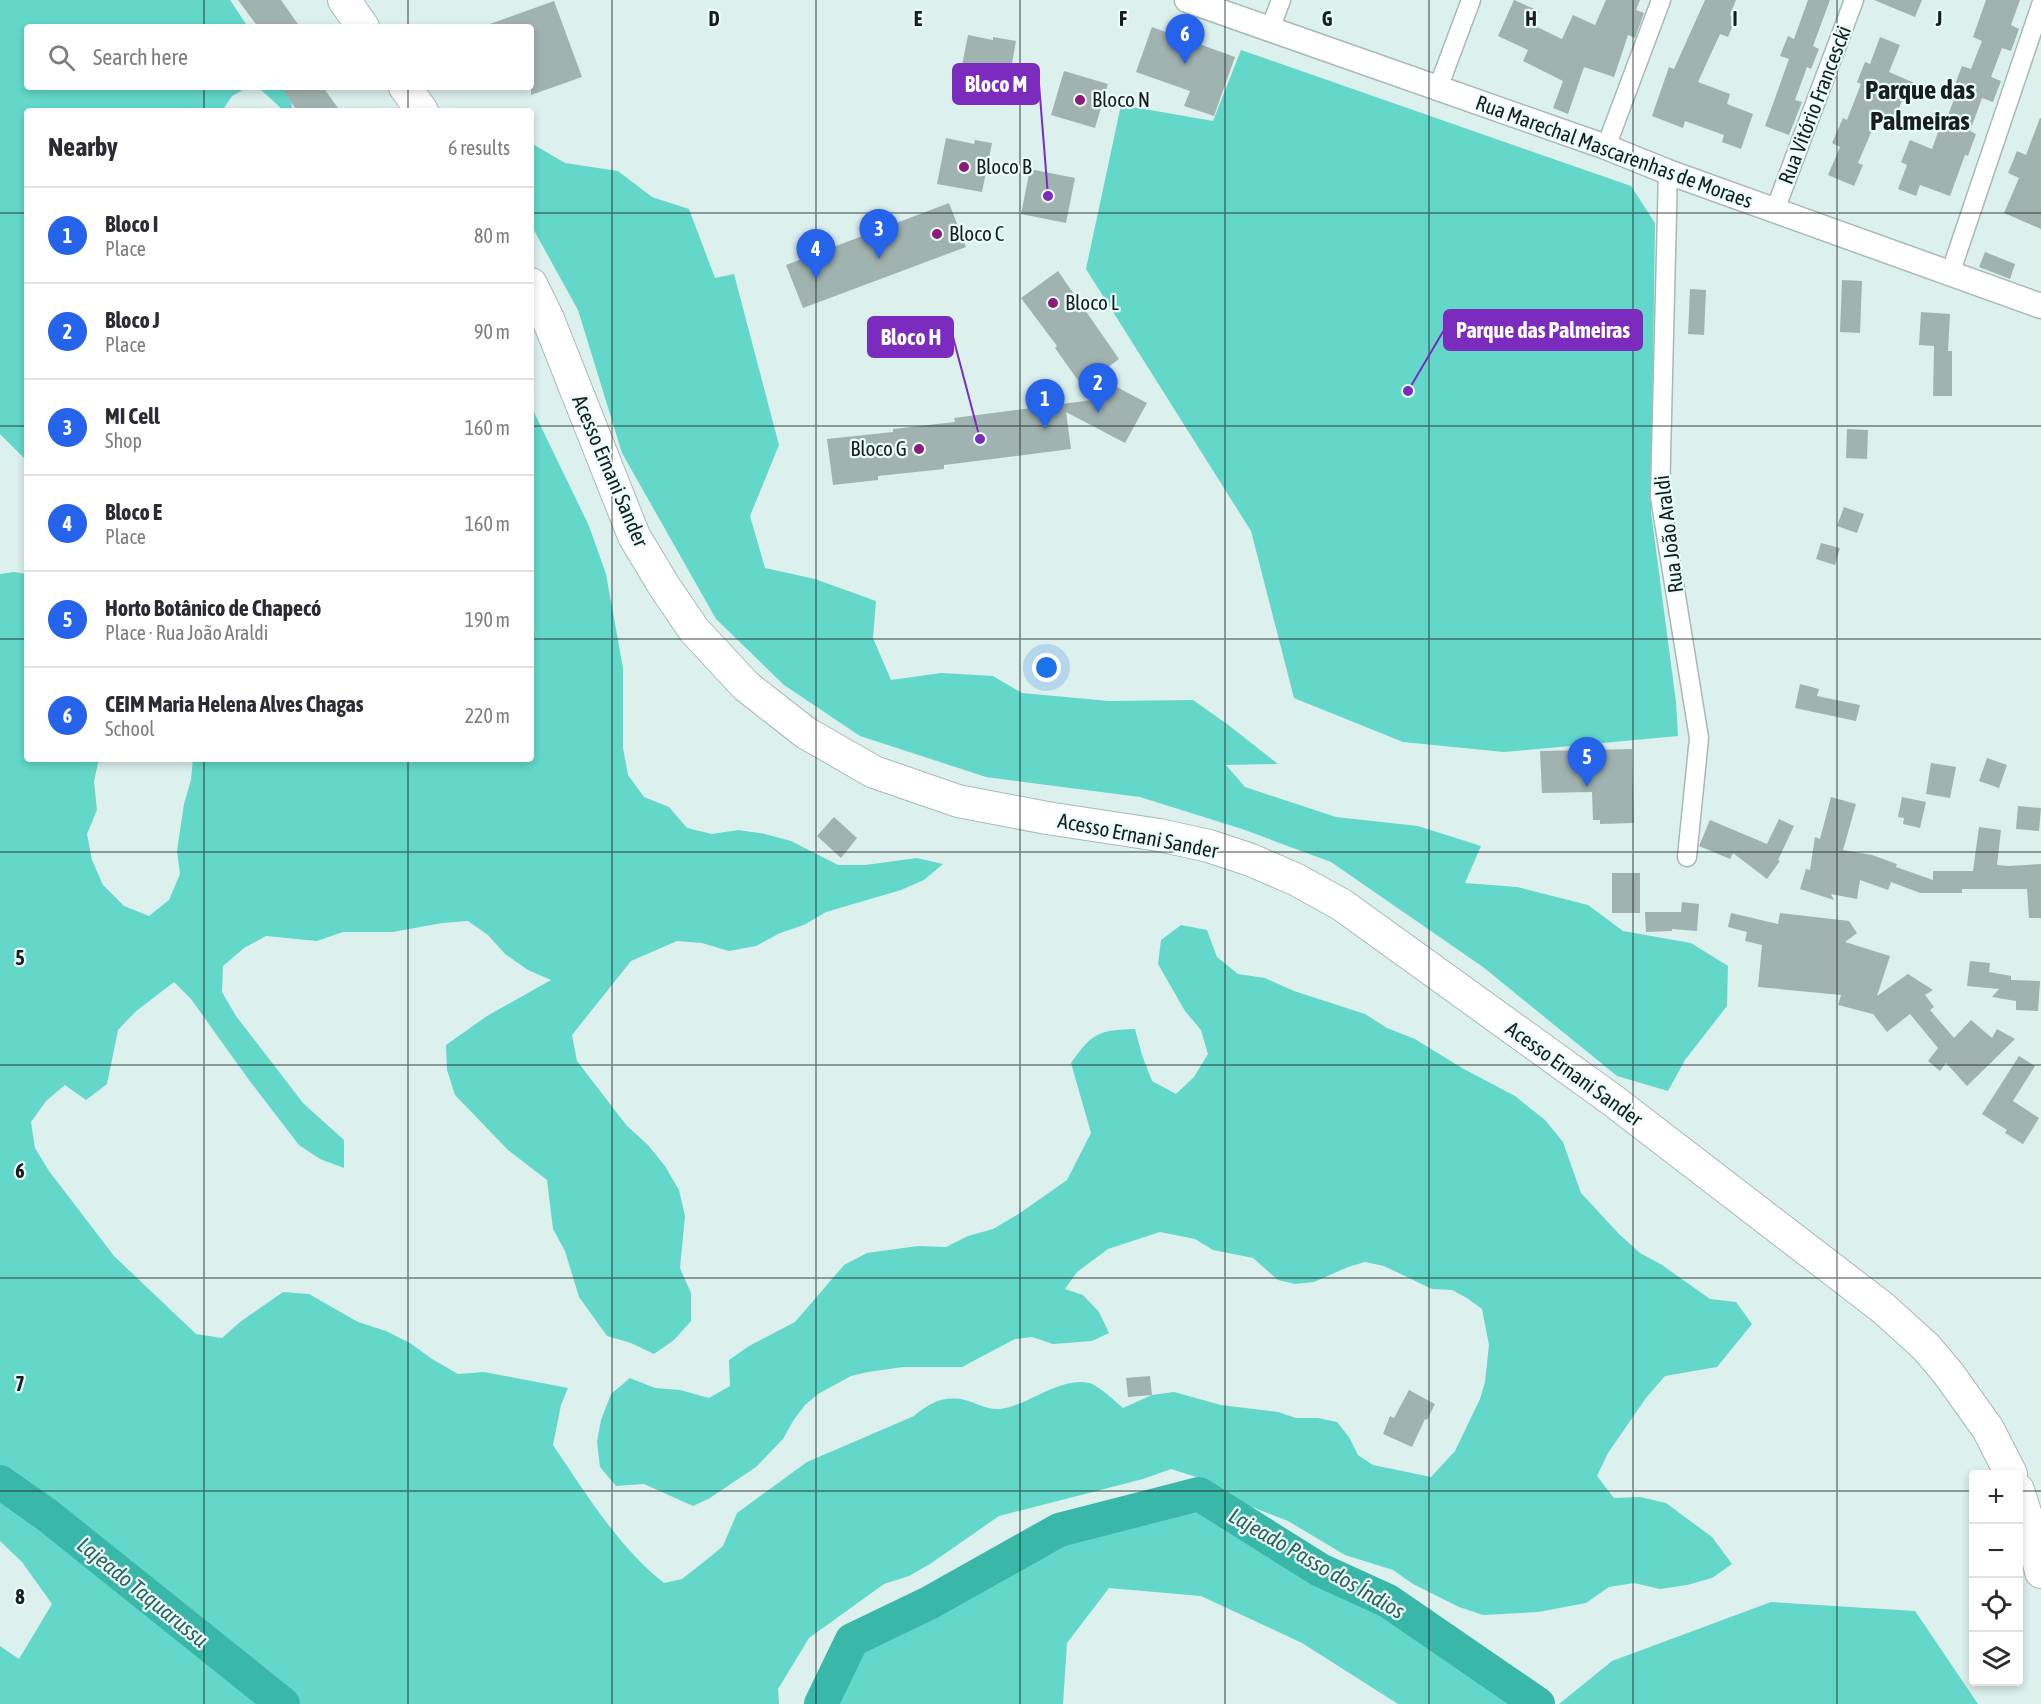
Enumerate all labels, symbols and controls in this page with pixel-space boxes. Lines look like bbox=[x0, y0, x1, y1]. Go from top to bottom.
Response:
text: D bbox=[708, 7, 720, 30]
text: E bbox=[914, 7, 923, 30]
text: F bbox=[1119, 7, 1127, 30]
text: G bbox=[1322, 7, 1333, 30]
text: H bbox=[1525, 7, 1537, 30]
text: I bbox=[1732, 7, 1738, 30]
text: J bbox=[1935, 7, 1942, 30]
pin: 6 bbox=[1166, 14, 1204, 64]
street label: Rua Vitório Francescki bbox=[1773, 22, 1855, 187]
search box bbox=[24, 24, 534, 90]
icon: search bbox=[45, 41, 78, 74]
text: Search here bbox=[93, 44, 188, 70]
callout: Bloco M bbox=[953, 64, 1039, 104]
text: Bloco M bbox=[965, 71, 1027, 97]
district label: Parque das Palmeiras bbox=[1865, 74, 1975, 136]
place label: Bloco N bbox=[1092, 87, 1150, 111]
street label: Rua Marechal Mascarenhas de Moraes bbox=[1473, 90, 1756, 212]
marker: Bloco N bbox=[1073, 93, 1087, 107]
text: Nearby bbox=[48, 132, 118, 162]
text: 6 results bbox=[448, 136, 510, 159]
place label: Bloco B bbox=[976, 154, 1032, 178]
marker: Bloco B bbox=[957, 160, 971, 174]
pin: 3 bbox=[860, 210, 898, 259]
text: Bloco I bbox=[105, 211, 158, 237]
place label: Bloco C bbox=[949, 221, 1005, 245]
text: 1 bbox=[63, 224, 72, 247]
text: 80 m bbox=[474, 224, 510, 247]
marker: Bloco C bbox=[930, 227, 944, 241]
pin: 4 bbox=[796, 230, 836, 279]
text: Place bbox=[105, 237, 146, 260]
place label: Bloco L bbox=[1065, 290, 1119, 314]
marker: Bloco L bbox=[1046, 296, 1060, 310]
text: Bloco J bbox=[105, 307, 160, 333]
callout: Parque das Palmeiras bbox=[1444, 310, 1642, 350]
callout: Bloco H bbox=[868, 317, 953, 357]
text: Parque das Palmeiras bbox=[1456, 317, 1630, 343]
text: 2 bbox=[63, 320, 72, 343]
text: 90 m bbox=[474, 320, 510, 343]
text: Bloco H bbox=[881, 324, 941, 350]
text: Place bbox=[105, 333, 146, 356]
pin: 2 bbox=[1078, 364, 1118, 413]
pin: 1 bbox=[1026, 380, 1064, 429]
street label: Acesso Ernani Sander bbox=[568, 391, 654, 551]
text: MI Cell bbox=[105, 403, 160, 429]
text: 3 bbox=[63, 416, 72, 439]
text: 160 m bbox=[465, 416, 510, 439]
text: Shop bbox=[105, 429, 142, 452]
place label: Bloco G bbox=[850, 436, 907, 460]
marker: Bloco G bbox=[912, 442, 926, 456]
street label: Rua João Araldi bbox=[1649, 474, 1687, 594]
text: Bloco E bbox=[105, 499, 162, 525]
text: 4 bbox=[63, 512, 72, 535]
text: 160 m bbox=[465, 512, 510, 535]
text: Place bbox=[105, 525, 146, 548]
text: Horto Botânico de Chapecó bbox=[105, 595, 321, 621]
text: 5 bbox=[63, 608, 72, 631]
text: 190 m bbox=[465, 608, 510, 631]
text: Place · Rua João Araldi bbox=[105, 621, 268, 644]
your location bbox=[1032, 653, 1061, 682]
text: CEIM Maria Helena Alves Chagas bbox=[105, 691, 364, 717]
text: 6 bbox=[63, 704, 72, 727]
text: 220 m bbox=[465, 704, 510, 727]
text: School bbox=[105, 717, 155, 740]
pin: 5 bbox=[1568, 738, 1606, 787]
street label: Acesso Ernani Sander bbox=[1056, 808, 1221, 862]
text: 5 bbox=[15, 946, 25, 969]
street label: Acesso Ernani Sander bbox=[1502, 1016, 1648, 1131]
text: 6 bbox=[15, 1159, 25, 1182]
text: 7 bbox=[15, 1372, 25, 1395]
map controls bbox=[1969, 1470, 2023, 1686]
button: + bbox=[1969, 1470, 2023, 1524]
water label: Lajeado Passo dos Índios bbox=[1225, 1502, 1410, 1624]
button: − bbox=[1969, 1524, 2023, 1578]
water label: Lajeado Taquarussu bbox=[72, 1531, 214, 1653]
button: locate bbox=[1969, 1578, 2023, 1632]
text: 8 bbox=[15, 1585, 25, 1608]
button: layers bbox=[1969, 1632, 2023, 1686]

